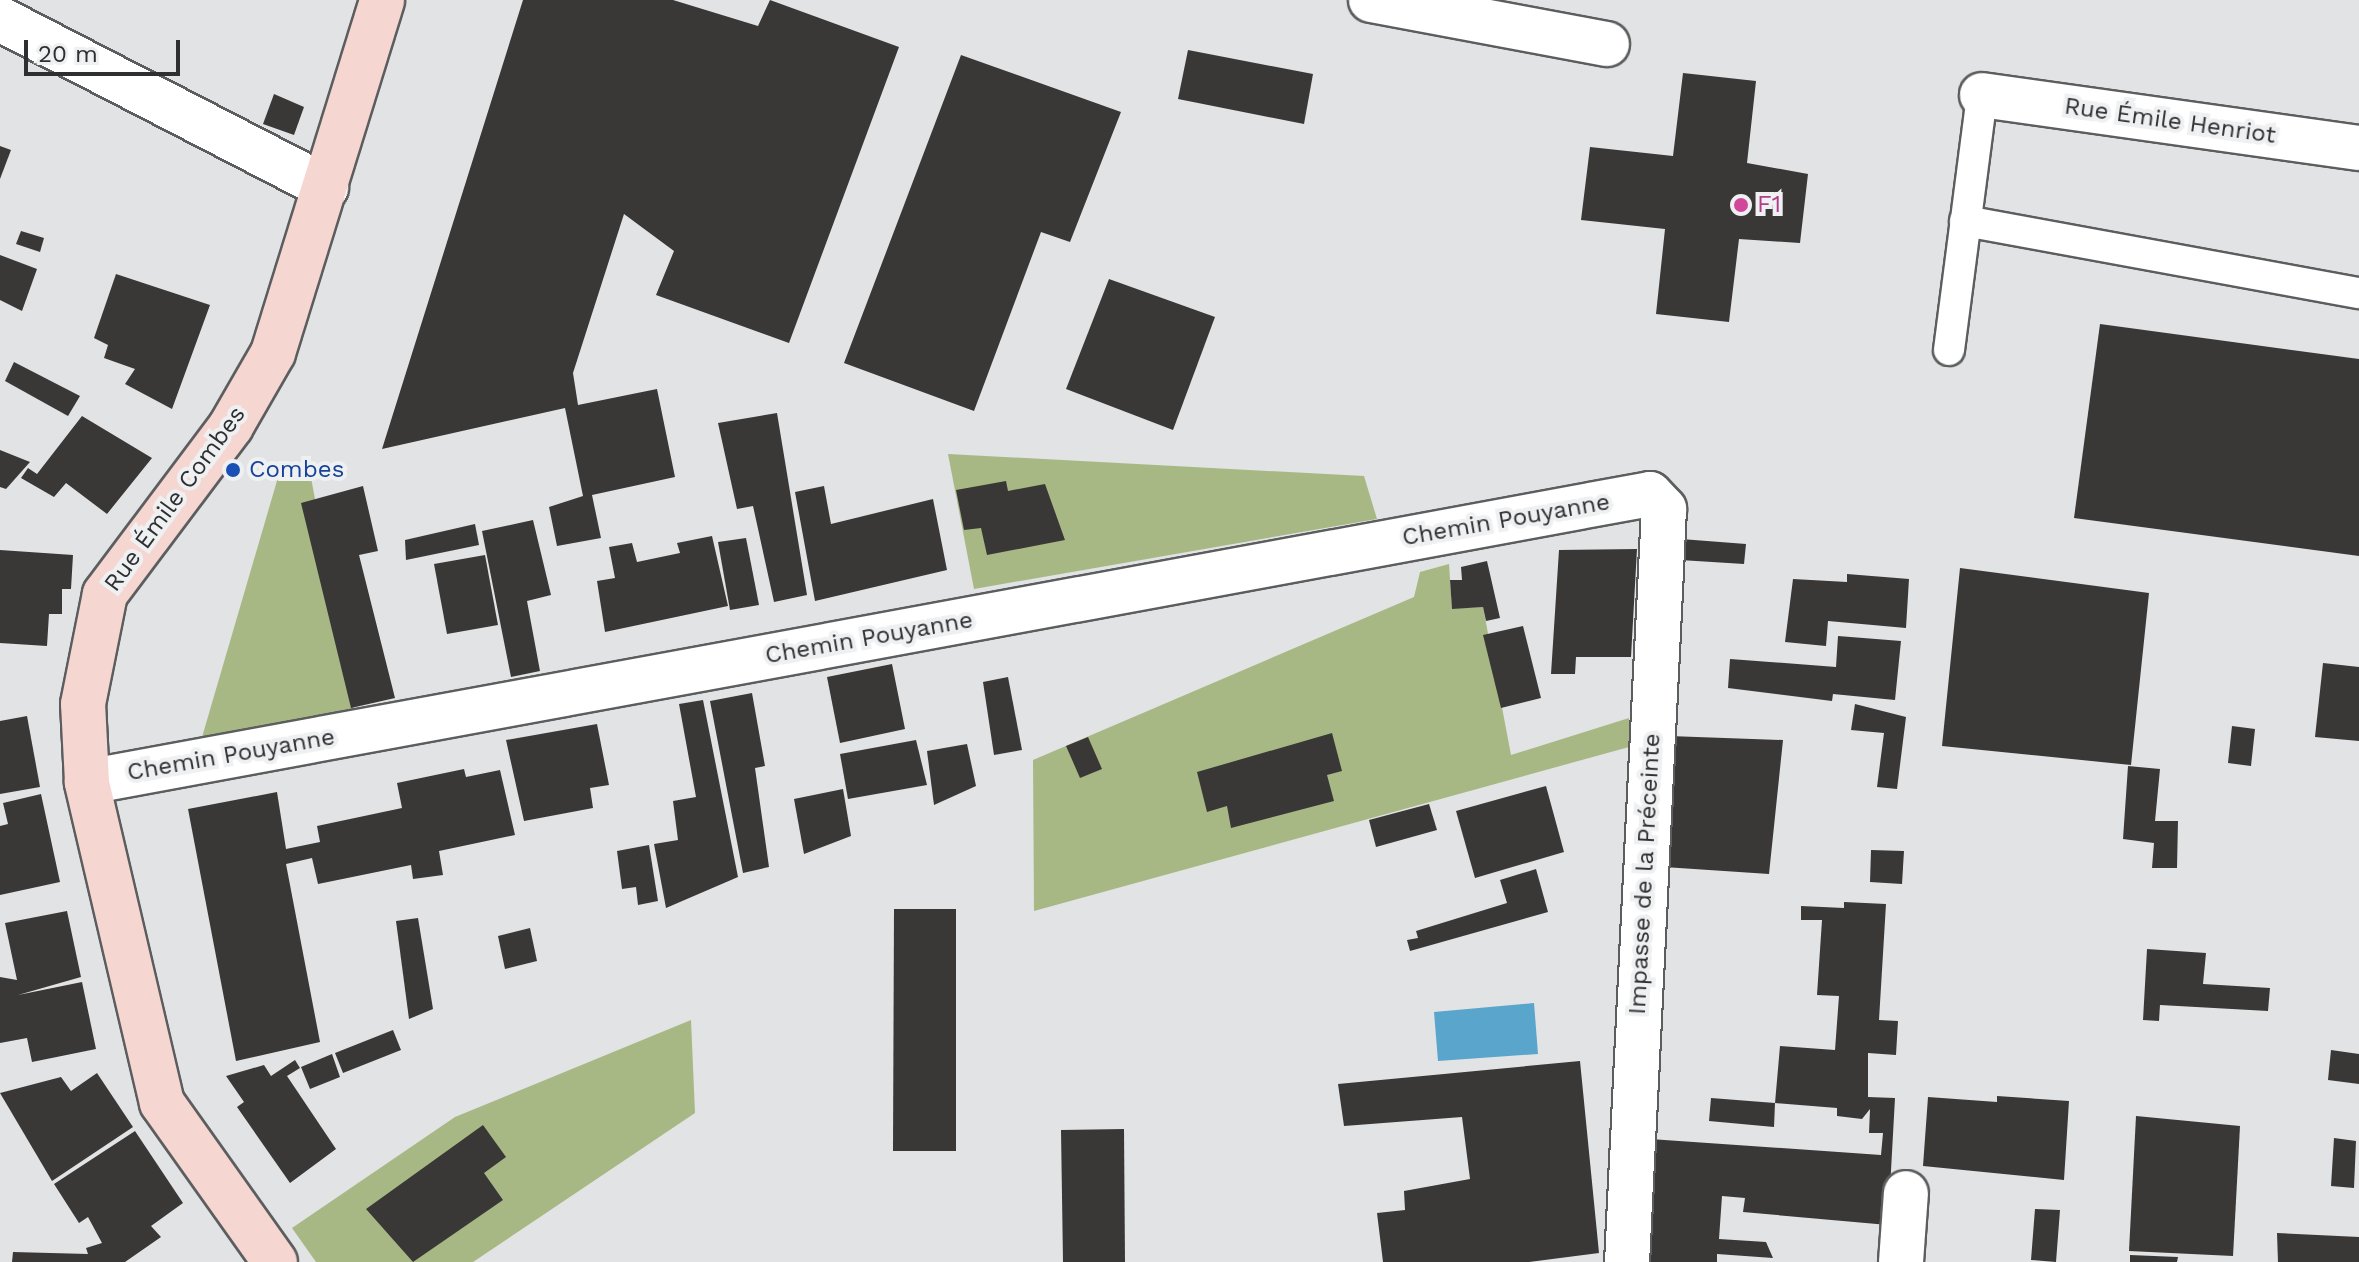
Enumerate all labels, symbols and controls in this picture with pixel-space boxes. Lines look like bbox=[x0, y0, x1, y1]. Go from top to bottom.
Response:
scale bar bbox=[28, 24, 184, 74]
text: 20 m bbox=[38, 40, 98, 68]
street label: Rue Émile Henriot bbox=[2063, 92, 2277, 150]
place label: F1 bbox=[1757, 191, 1781, 219]
marker: F1 bbox=[1732, 196, 1750, 214]
street label: Rue Émile Combes bbox=[98, 401, 252, 597]
place label: Combes bbox=[249, 456, 344, 484]
marker: Combes bbox=[224, 461, 242, 479]
street label: Chemin Pouyanne bbox=[1400, 488, 1612, 552]
street label: Chemin Pouyanne bbox=[763, 606, 975, 670]
street label: Chemin Pouyanne bbox=[125, 723, 337, 787]
street label: Impasse de la Préceinte bbox=[1623, 732, 1667, 1016]

